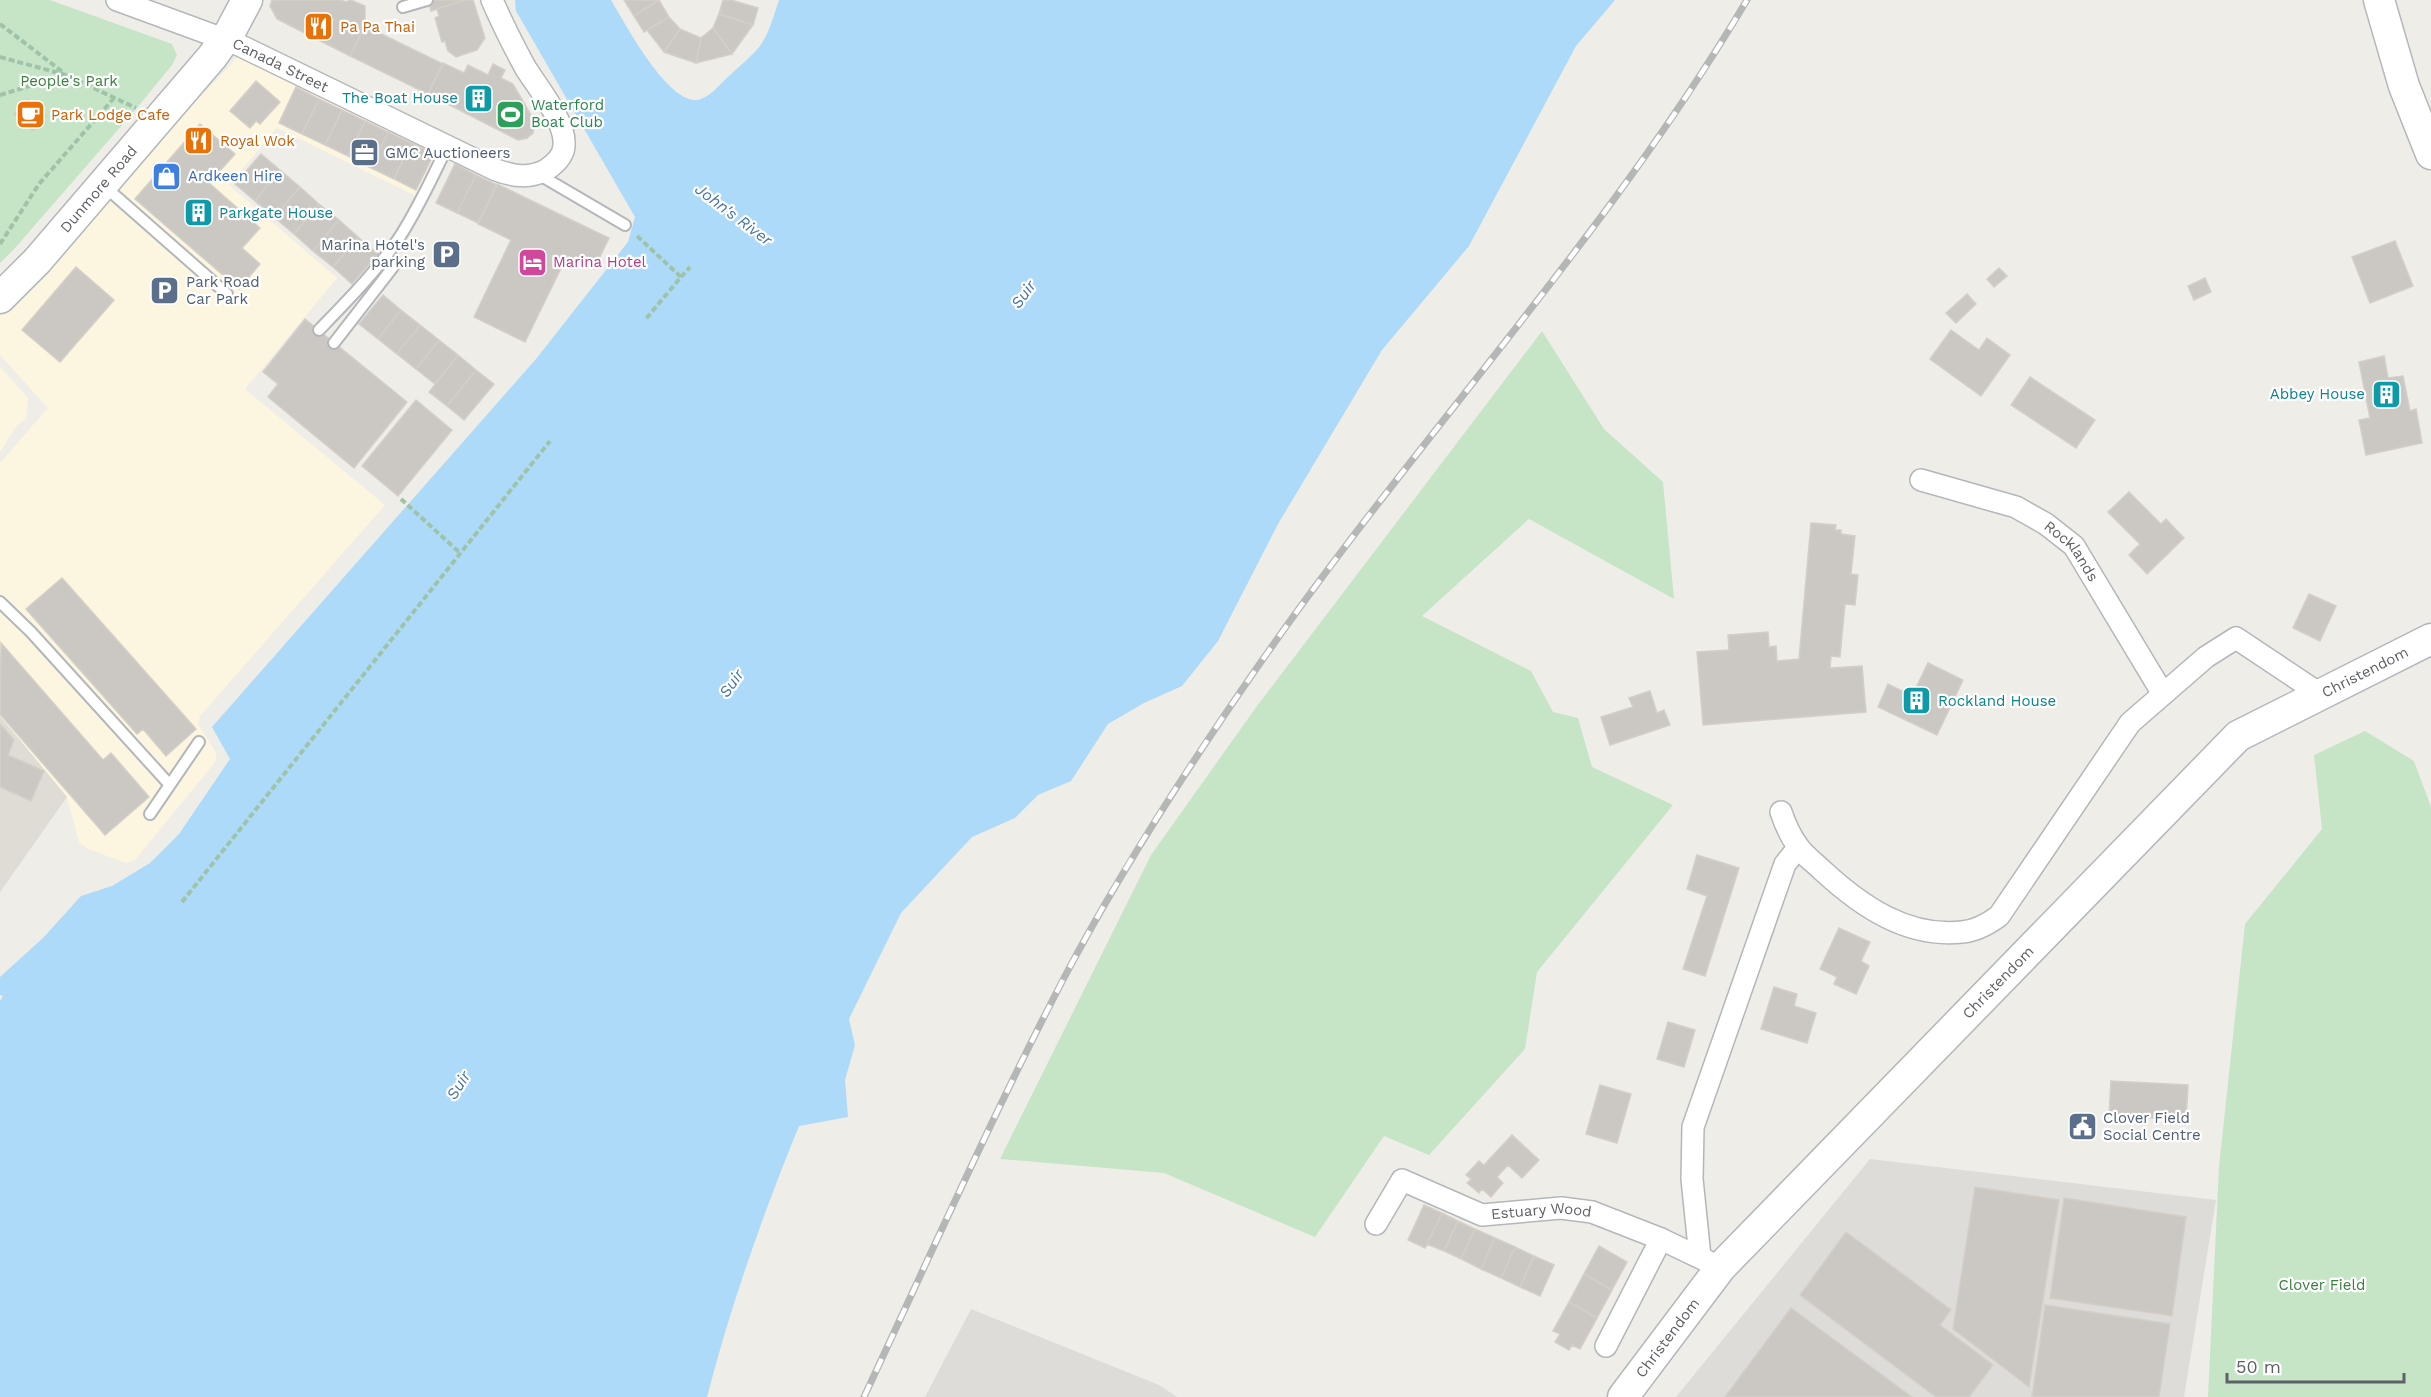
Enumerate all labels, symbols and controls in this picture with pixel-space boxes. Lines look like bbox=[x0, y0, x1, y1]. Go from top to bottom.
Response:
restaurant icon: Pa Pa Thai bbox=[303, 11, 335, 43]
place label: Pa Pa Thai bbox=[340, 18, 415, 36]
street label: Canada Street bbox=[229, 34, 332, 96]
park label: People's Park bbox=[20, 72, 118, 90]
building icon: The Boat House bbox=[463, 82, 495, 114]
place label: The Boat House bbox=[342, 89, 458, 107]
place label: Waterford Boat Club bbox=[531, 96, 604, 131]
sports icon: Waterford Boat Club bbox=[494, 98, 526, 130]
cafe icon: Park Lodge Cafe bbox=[14, 99, 46, 131]
place label: Park Lodge Cafe bbox=[51, 106, 170, 124]
restaurant icon: Royal Wok bbox=[183, 125, 215, 157]
place label: Royal Wok bbox=[220, 132, 295, 150]
office icon: GMC Auctioneers bbox=[348, 137, 380, 169]
street label: Dunmore Road bbox=[56, 142, 141, 236]
place label: GMC Auctioneers bbox=[385, 144, 511, 162]
shop icon: Ardkeen Hire bbox=[151, 160, 183, 192]
place label: Ardkeen Hire bbox=[188, 167, 283, 185]
water label: John's River bbox=[691, 179, 777, 250]
building icon: Parkgate House bbox=[182, 197, 214, 229]
place label: Parkgate House bbox=[219, 204, 333, 222]
place label: Marina Hotel's parking bbox=[321, 236, 425, 271]
parking icon: Marina Hotel's parking bbox=[430, 238, 462, 270]
hotel icon: Marina Hotel bbox=[516, 246, 548, 278]
place label: Marina Hotel bbox=[553, 253, 647, 271]
place label: Park Road Car Park bbox=[186, 273, 260, 308]
parking icon: Park Road Car Park bbox=[149, 275, 181, 307]
water label: Suir bbox=[1007, 276, 1040, 312]
building icon: Abbey House bbox=[2370, 378, 2402, 410]
place label: Abbey House bbox=[2270, 385, 2365, 403]
street label: Rocklands bbox=[2040, 517, 2102, 585]
street label: Christendom bbox=[2319, 643, 2411, 701]
water label: Suir bbox=[715, 665, 748, 701]
building icon: Rockland House bbox=[1901, 685, 1933, 717]
place label: Rockland House bbox=[1938, 692, 2056, 710]
street label: Christendom bbox=[1959, 942, 2038, 1023]
water label: Suir bbox=[442, 1067, 475, 1103]
place label: Clover Field Social Centre bbox=[2103, 1109, 2201, 1144]
public building icon: Clover Field Social Centre bbox=[2066, 1111, 2098, 1143]
street label: Estuary Wood bbox=[1490, 1199, 1593, 1223]
park label: Clover Field bbox=[2278, 1276, 2366, 1294]
street label: Christendom bbox=[1632, 1295, 1703, 1381]
scale bar bbox=[2227, 1346, 2404, 1384]
text: 50 m bbox=[2236, 1356, 2281, 1377]

